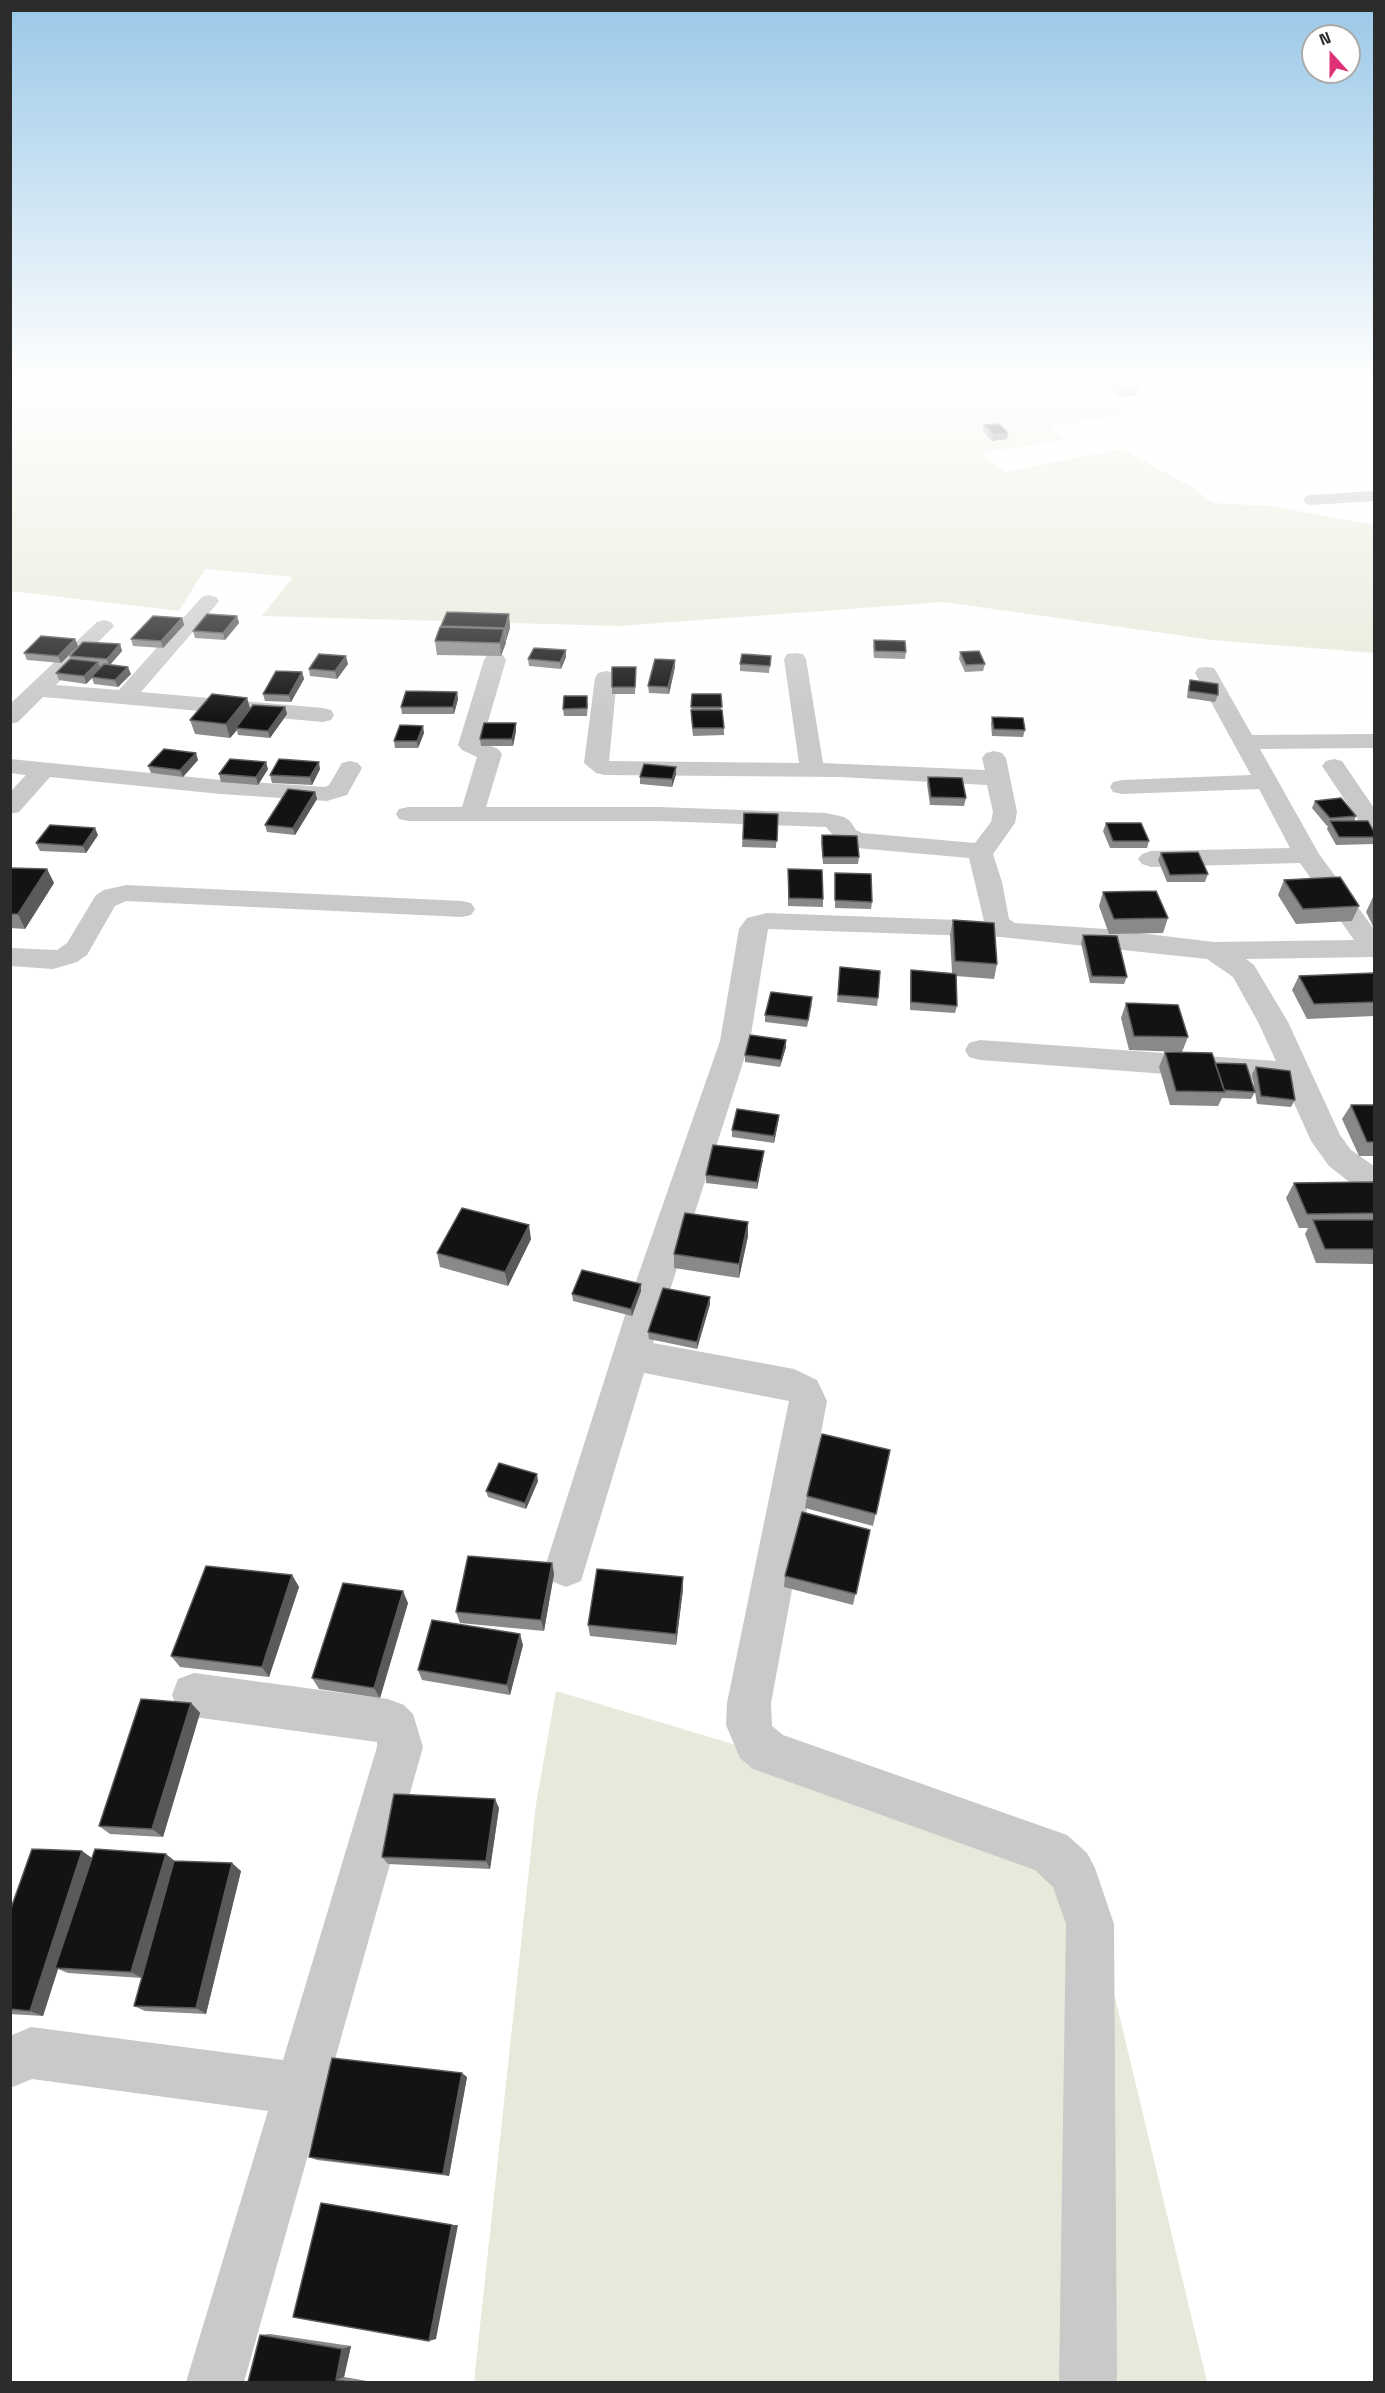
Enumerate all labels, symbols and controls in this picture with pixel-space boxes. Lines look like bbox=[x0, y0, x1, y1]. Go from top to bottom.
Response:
north arrow bbox=[1301, 24, 1361, 84]
text: N bbox=[1316, 27, 1334, 50]

